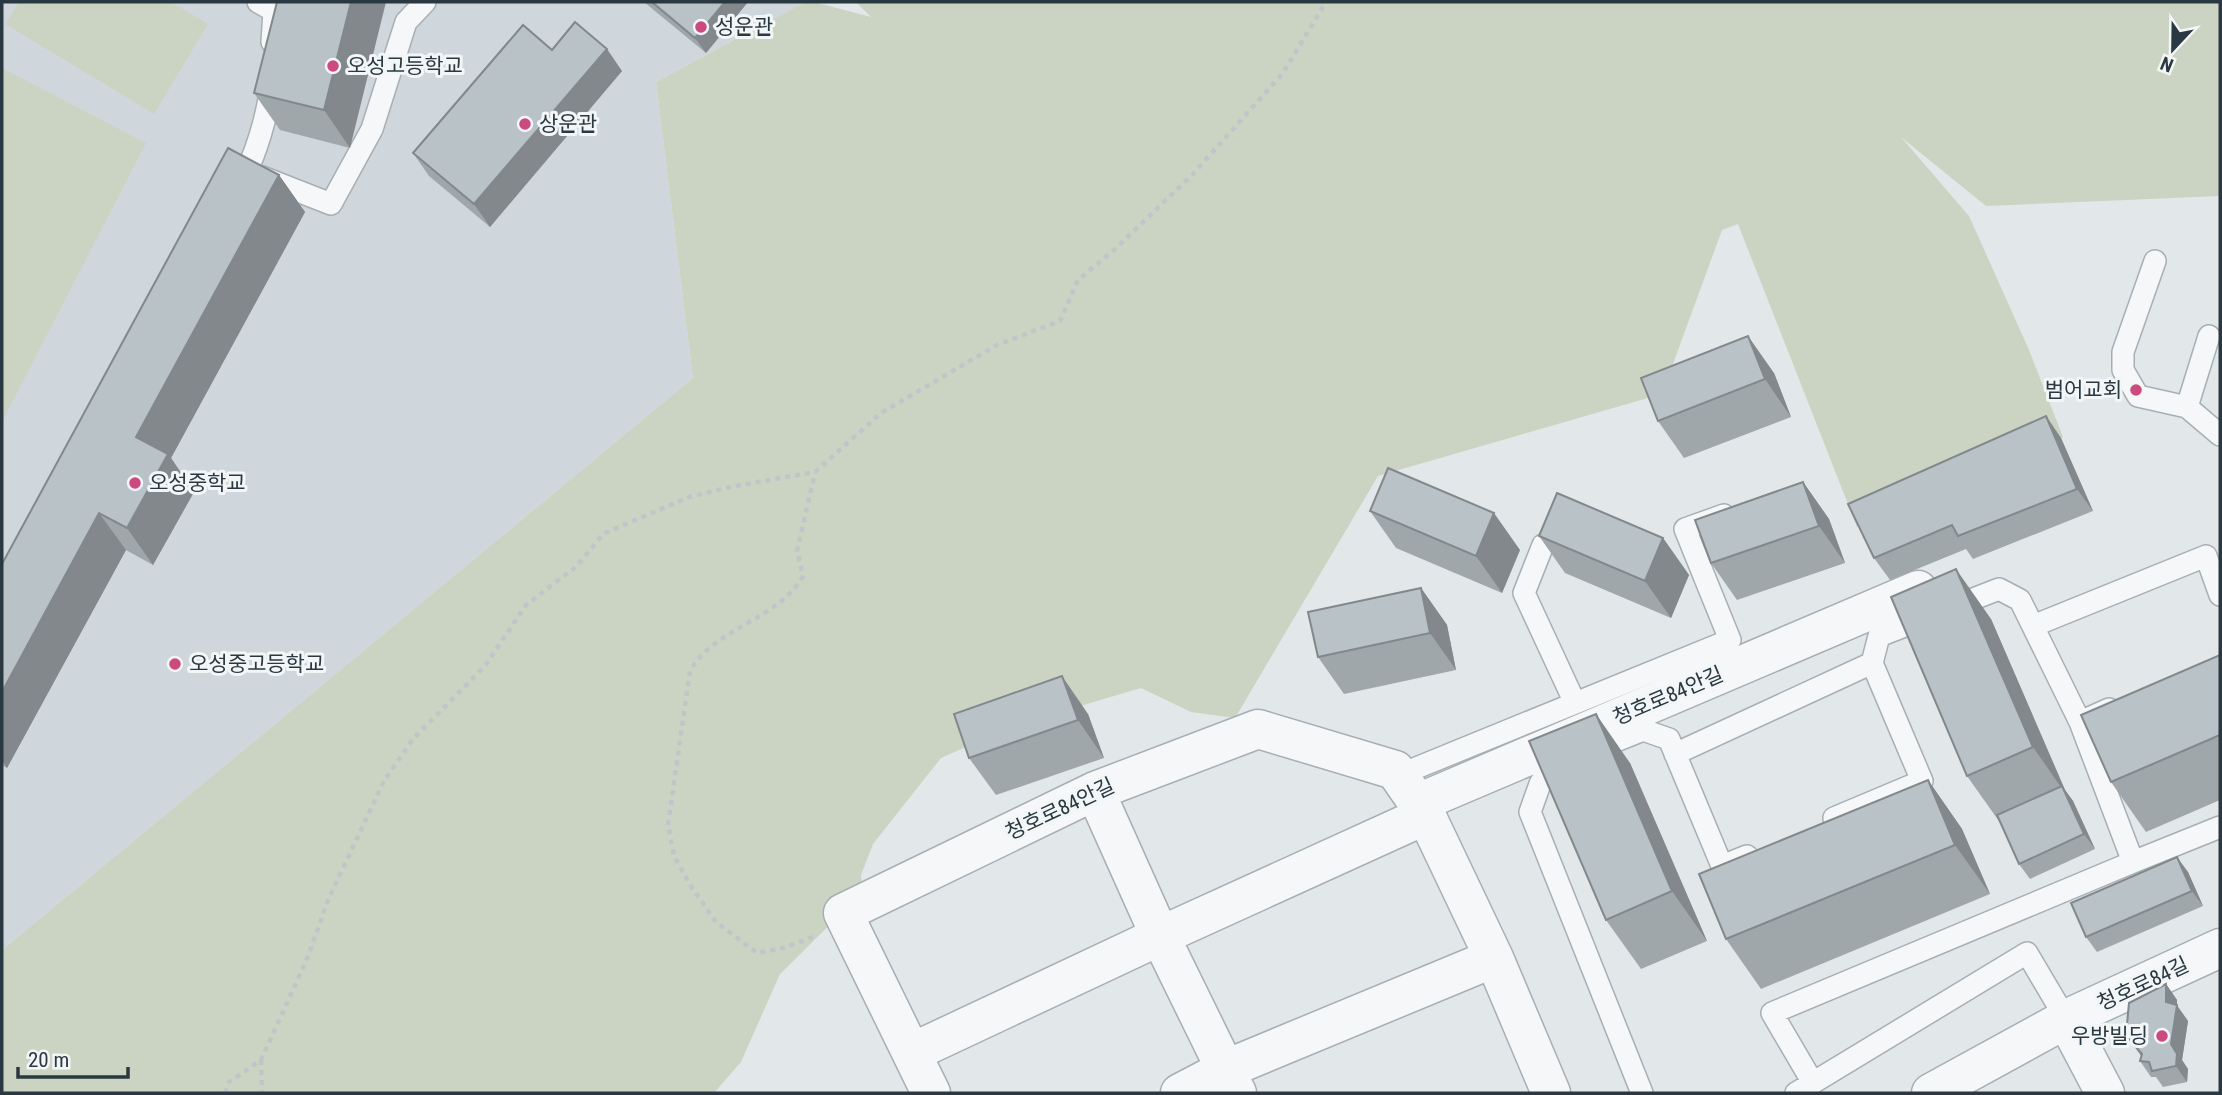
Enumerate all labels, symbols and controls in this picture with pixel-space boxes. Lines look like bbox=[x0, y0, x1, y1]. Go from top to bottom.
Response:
north arrow bbox=[2138, 14, 2208, 84]
place label: 성운관 bbox=[715, 15, 773, 39]
marker: 성운관 bbox=[693, 19, 709, 35]
text: N bbox=[2157, 51, 2177, 77]
place label: 오성고등학교 bbox=[347, 54, 463, 78]
marker: 오성고등학교 bbox=[325, 58, 341, 74]
place label: 상운관 bbox=[539, 112, 597, 136]
marker: 상운관 bbox=[517, 116, 533, 132]
place label: 범어교회 bbox=[2045, 378, 2122, 402]
marker: 범어교회 bbox=[2128, 382, 2144, 398]
place label: 오성중학교 bbox=[149, 471, 246, 495]
marker: 오성중학교 bbox=[127, 475, 143, 491]
place label: 오성중고등학교 bbox=[189, 652, 324, 676]
marker: 오성중고등학교 bbox=[167, 656, 183, 672]
street label: 청호로84안길 bbox=[1609, 662, 1727, 730]
street label: 청호로84안길 bbox=[1002, 773, 1118, 845]
street label: 청호로84길 bbox=[2094, 952, 2192, 1016]
place label: 우방빌딩 bbox=[2071, 1024, 2148, 1048]
marker: 우방빌딩 bbox=[2154, 1028, 2170, 1044]
scale bar bbox=[18, 1036, 128, 1080]
text: 20 m bbox=[28, 1048, 69, 1072]

